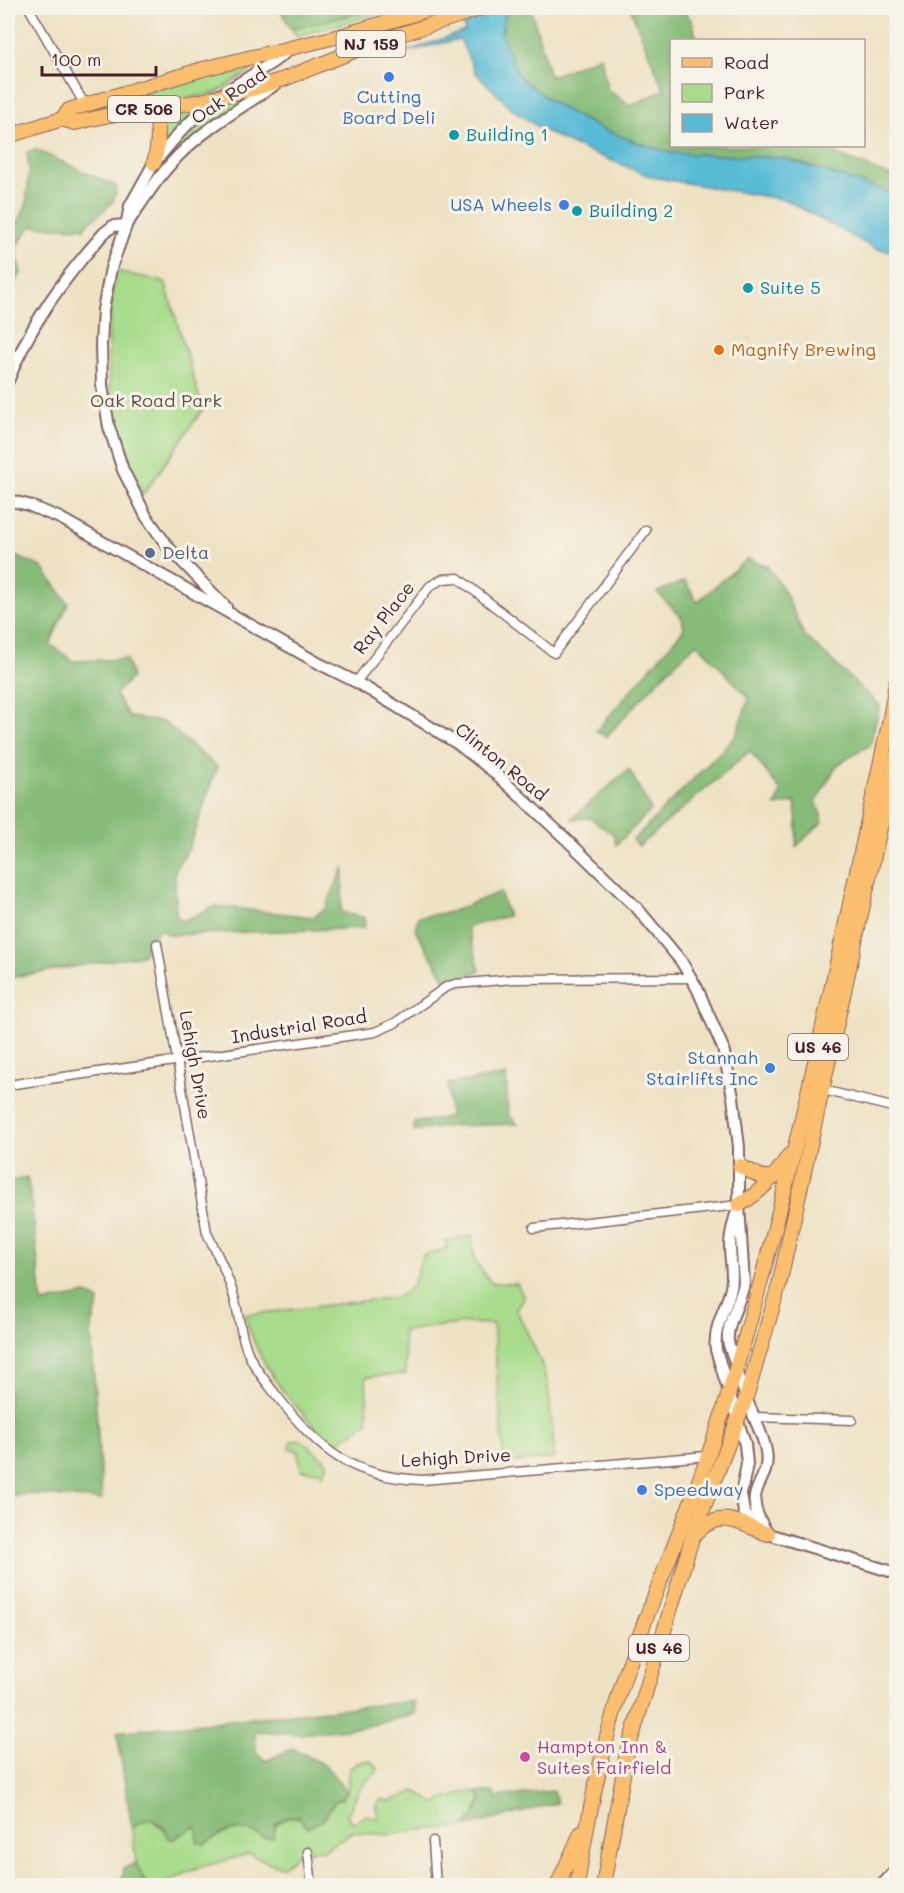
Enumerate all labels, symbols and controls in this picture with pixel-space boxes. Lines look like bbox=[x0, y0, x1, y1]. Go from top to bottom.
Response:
road number: NJ 159 bbox=[336, 31, 406, 57]
scale bar bbox=[42, 39, 156, 77]
legend bbox=[670, 39, 865, 147]
text: 100 m bbox=[51, 47, 101, 71]
text: Road bbox=[724, 50, 769, 74]
street label: Oak Road bbox=[186, 61, 271, 129]
marker: Cutting Board Deli bbox=[382, 70, 396, 84]
text: Park bbox=[724, 80, 765, 104]
place label: Cutting Board Deli bbox=[343, 84, 435, 129]
road number: CR 506 bbox=[108, 96, 180, 122]
text: Water bbox=[724, 110, 779, 134]
place label: Building 1 bbox=[466, 122, 548, 146]
marker: Building 1 bbox=[447, 128, 461, 142]
place label: USA Wheels bbox=[450, 192, 552, 216]
marker: USA Wheels bbox=[557, 198, 571, 212]
place label: Building 2 bbox=[589, 198, 673, 222]
marker: Building 2 bbox=[570, 204, 584, 218]
place label: Suite 5 bbox=[760, 275, 821, 299]
marker: Suite 5 bbox=[741, 281, 755, 295]
place label: Magnify Brewing bbox=[731, 337, 876, 361]
marker: Magnify Brewing bbox=[712, 343, 726, 357]
park label: Oak Road Park bbox=[90, 388, 222, 412]
place label: Delta bbox=[162, 540, 209, 564]
marker: Delta bbox=[143, 546, 157, 560]
street label: Ray Place bbox=[347, 576, 419, 659]
street label: Clinton Road bbox=[451, 717, 553, 806]
street label: Industrial Road bbox=[229, 1003, 368, 1049]
street label: Lehigh Drive bbox=[175, 1008, 217, 1121]
road number: US 46 bbox=[788, 1034, 848, 1060]
place label: Stannah Stairlifts Inc bbox=[646, 1045, 758, 1090]
marker: Stannah Stairlifts Inc bbox=[763, 1061, 777, 1075]
street label: Lehigh Drive bbox=[400, 1442, 512, 1472]
place label: Speedway bbox=[654, 1477, 744, 1501]
marker: Speedway bbox=[635, 1483, 649, 1497]
road number: US 46 bbox=[629, 1635, 689, 1661]
place label: Hampton Inn & Suites Fairfield bbox=[537, 1734, 671, 1779]
marker: Hampton Inn & Suites Fairfield bbox=[518, 1750, 532, 1764]

